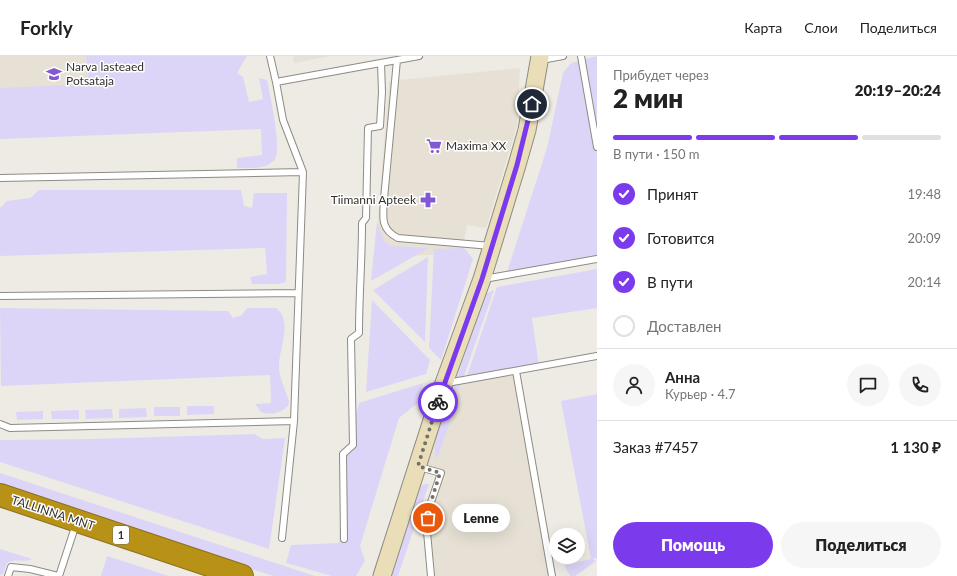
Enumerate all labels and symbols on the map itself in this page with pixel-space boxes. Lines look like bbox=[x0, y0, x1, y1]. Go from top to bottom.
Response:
place label: Narva lasteaed Potsataja bbox=[66, 59, 144, 88]
school or university icon: Narva lasteaed Potsataja bbox=[45, 65, 63, 83]
pin bbox=[515, 87, 549, 121]
supermarket icon: Maxima XX bbox=[425, 137, 443, 155]
place label: Maxima XX bbox=[446, 138, 506, 153]
pharmacy icon: Tiimanni Apteek bbox=[419, 191, 437, 209]
place label: Tiimanni Apteek bbox=[331, 192, 417, 207]
courier bbox=[418, 382, 458, 422]
street label: TALLINNA MNT bbox=[10, 492, 97, 533]
pin bbox=[411, 501, 445, 535]
callout: Lenne bbox=[452, 504, 510, 532]
road number: 1 bbox=[113, 526, 129, 544]

